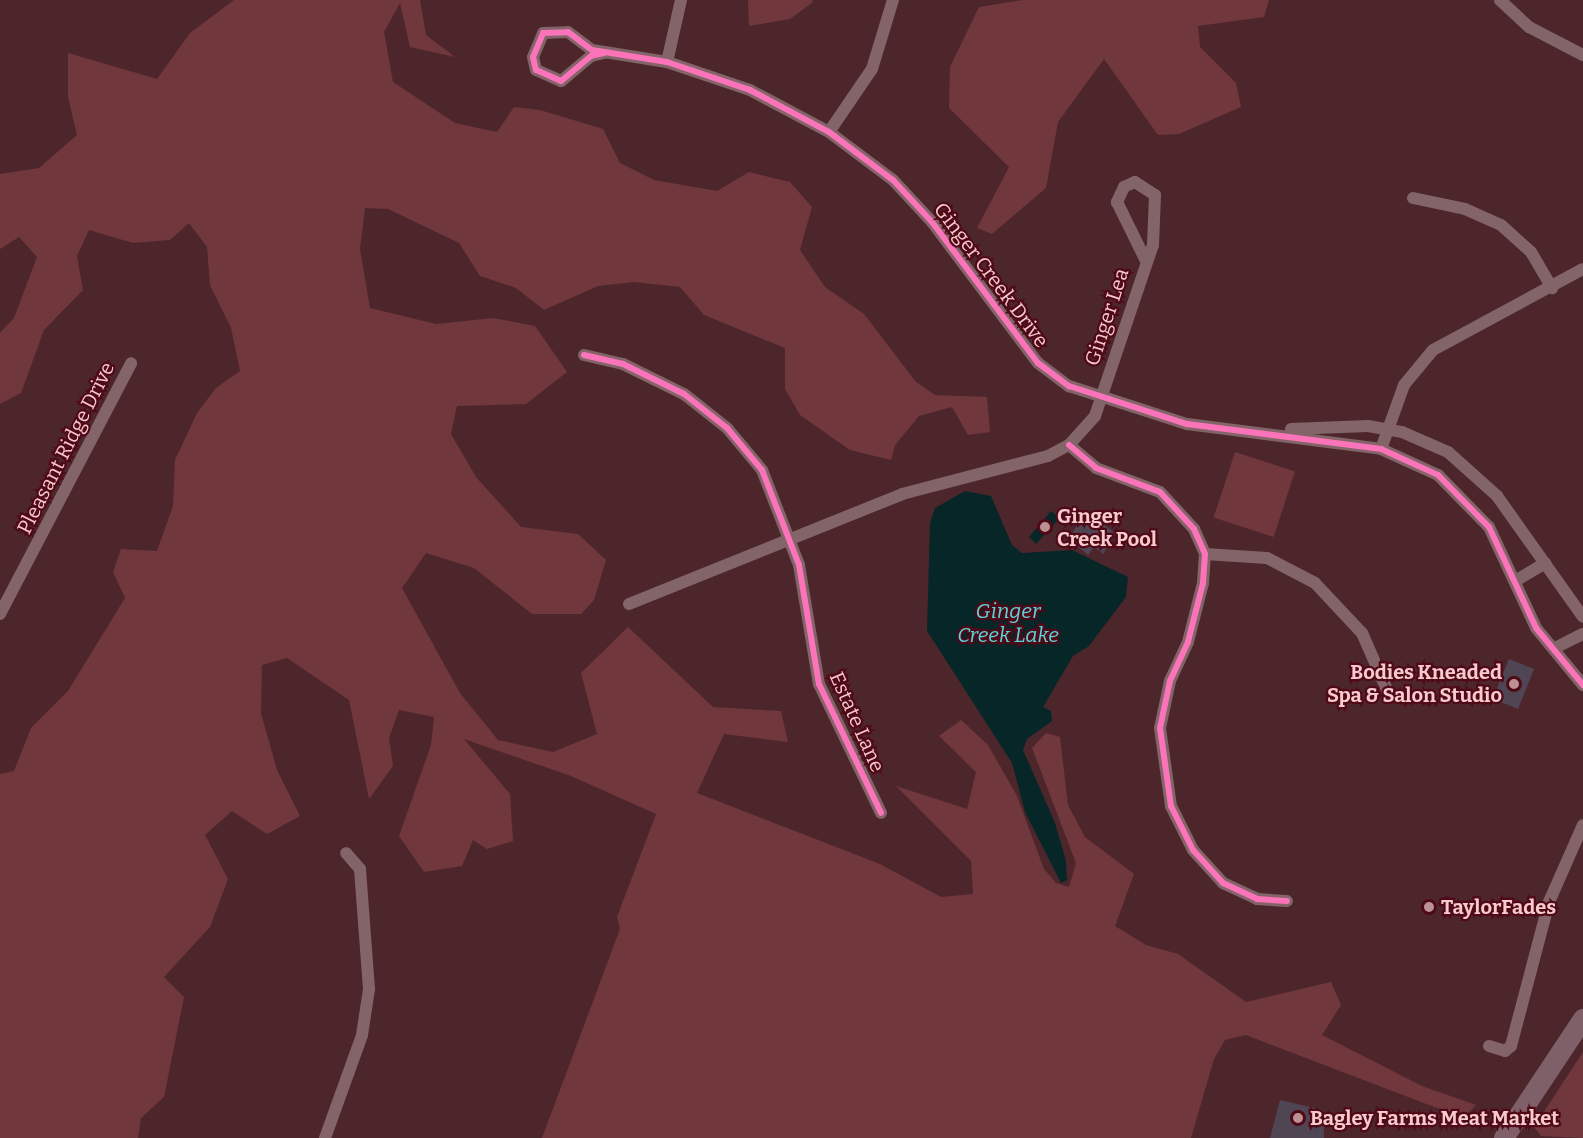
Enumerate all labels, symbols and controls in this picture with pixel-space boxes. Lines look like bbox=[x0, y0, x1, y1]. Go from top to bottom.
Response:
street label: Ginger Creek Drive bbox=[929, 198, 1053, 352]
street label: Ginger Lea bbox=[1080, 265, 1134, 369]
street label: Pleasant Ridge Drive bbox=[12, 358, 120, 538]
place label: Ginger Creek Pool bbox=[1057, 504, 1157, 551]
marker: Ginger Creek Pool bbox=[1038, 520, 1052, 534]
water label: Ginger Creek Lake bbox=[957, 598, 1059, 648]
place label: Bodies Kneaded Spa & Salon Studio bbox=[1327, 660, 1502, 707]
street label: Estate Lane bbox=[824, 668, 890, 776]
marker: Bodies Kneaded Spa & Salon Studio bbox=[1507, 677, 1521, 691]
place label: TaylorFades bbox=[1441, 895, 1556, 919]
marker: TaylorFades bbox=[1422, 900, 1436, 914]
place label: Bagley Farms Meat Market bbox=[1310, 1106, 1559, 1130]
marker: Bagley Farms Meat Market bbox=[1291, 1111, 1305, 1125]

